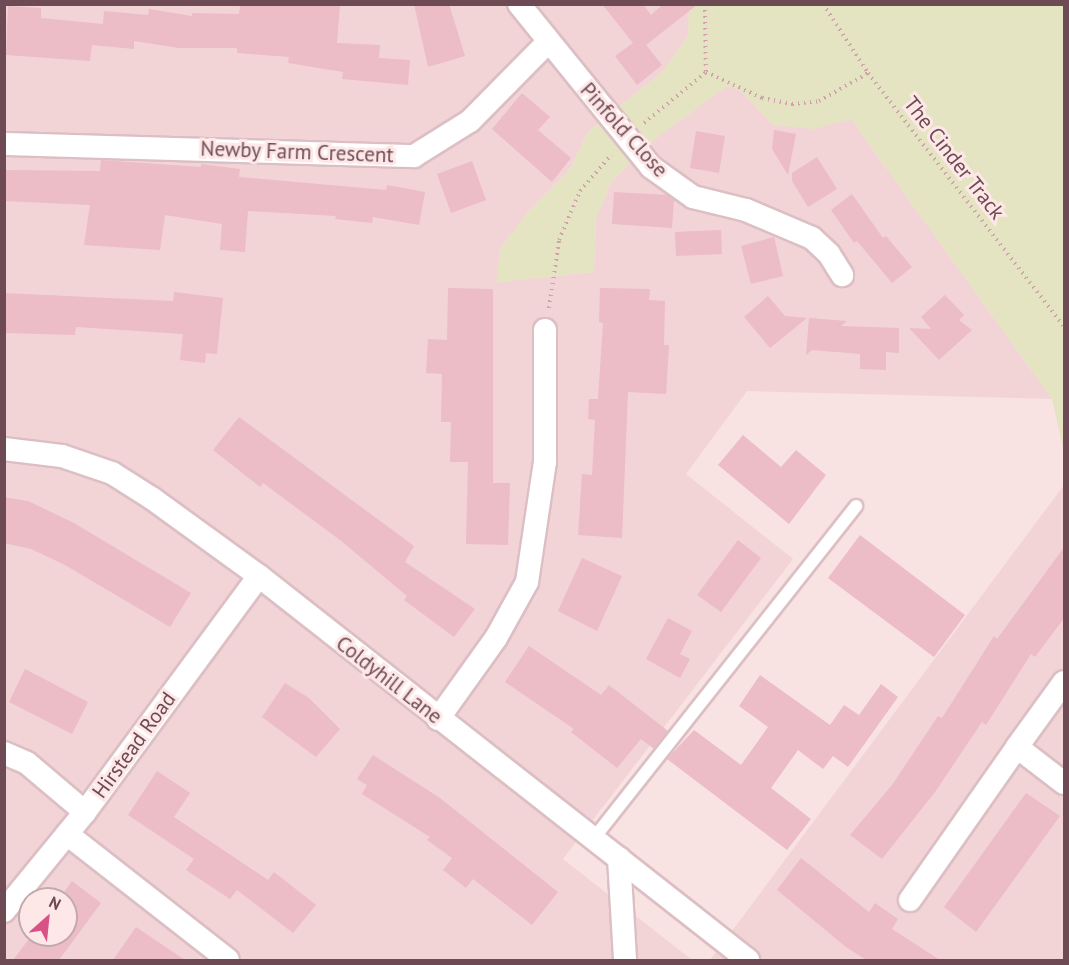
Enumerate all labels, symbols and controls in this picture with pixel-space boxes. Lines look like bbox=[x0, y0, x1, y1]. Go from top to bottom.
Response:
street label: Pinfold Close bbox=[575, 78, 673, 182]
street label: The Cinder Track bbox=[898, 91, 1010, 225]
street label: Newby Farm Crescent bbox=[200, 136, 394, 168]
street label: Coldyhill Lane bbox=[331, 631, 447, 729]
street label: Hirstead Road bbox=[87, 687, 181, 803]
north arrow bbox=[18, 887, 78, 947]
text: N bbox=[46, 891, 64, 914]

